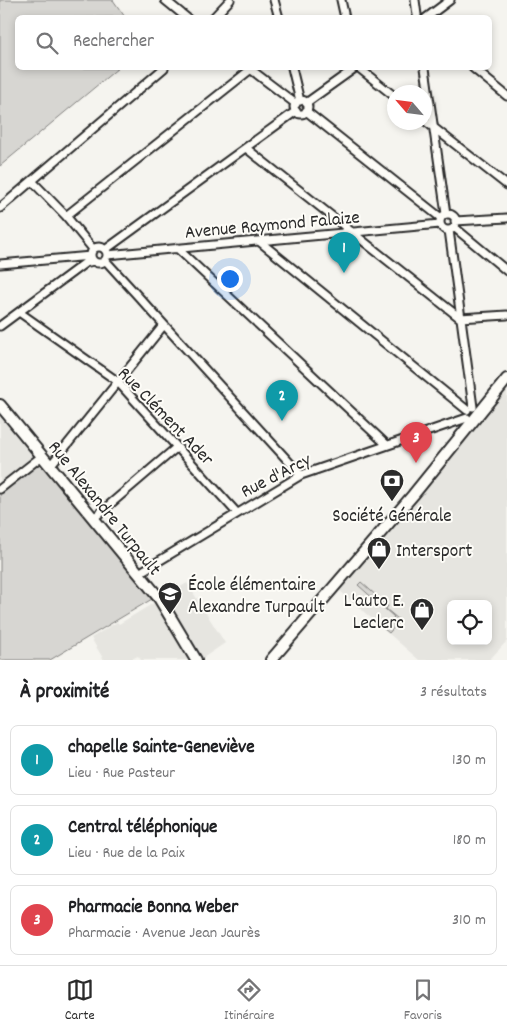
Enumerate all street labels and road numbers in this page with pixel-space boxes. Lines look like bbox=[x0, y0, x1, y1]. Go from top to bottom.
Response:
street label: Avenue Raymond Falaize bbox=[184, 205, 361, 248]
street label: Rue Clément Ader bbox=[110, 362, 219, 473]
street label: Rue Alexandre Turpault bbox=[40, 436, 166, 583]
street label: Rue d'Arcy bbox=[237, 448, 317, 506]

